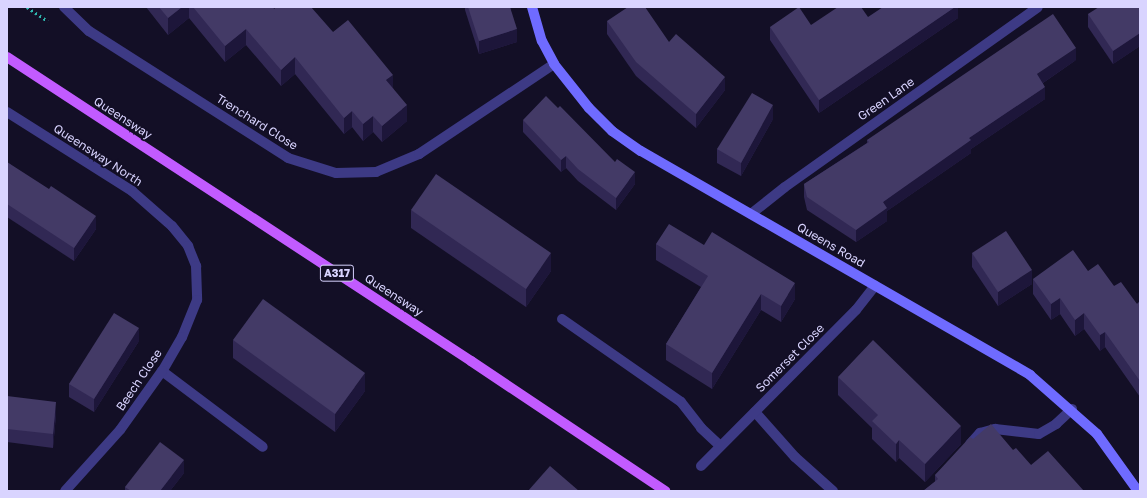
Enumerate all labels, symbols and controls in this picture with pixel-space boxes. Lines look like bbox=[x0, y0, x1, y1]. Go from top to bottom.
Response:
street label: Green Lane bbox=[855, 74, 917, 124]
street label: Trenchard Close bbox=[214, 91, 300, 153]
street label: Queensway bbox=[91, 94, 155, 142]
street label: Queensway North bbox=[51, 121, 145, 189]
street label: Queens Road bbox=[794, 220, 868, 270]
road number: A317 bbox=[319, 264, 355, 282]
street label: Queensway bbox=[362, 271, 426, 319]
street label: Somerset Close bbox=[753, 321, 827, 395]
street label: Beech Close bbox=[113, 346, 165, 414]

